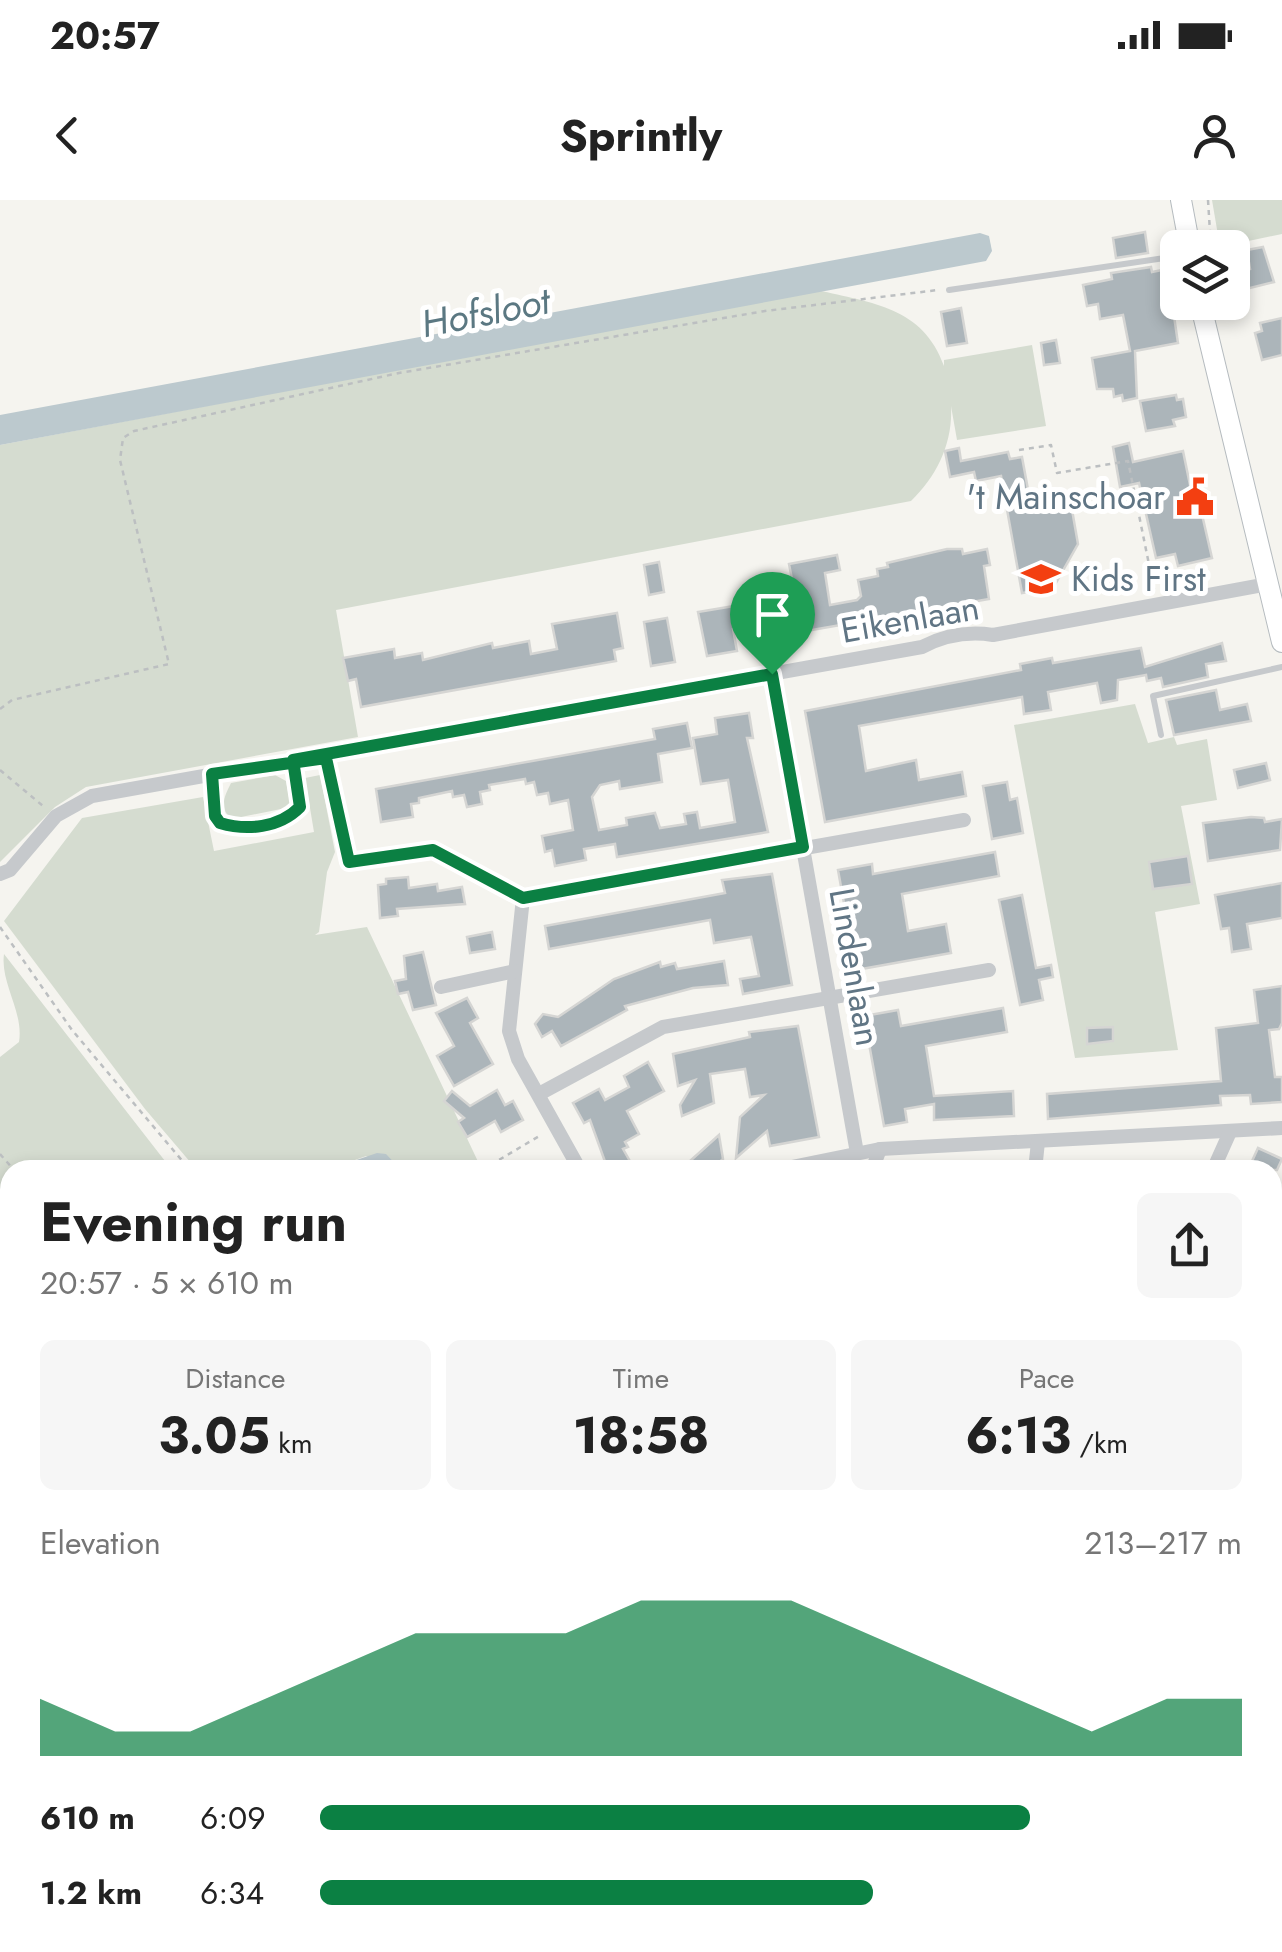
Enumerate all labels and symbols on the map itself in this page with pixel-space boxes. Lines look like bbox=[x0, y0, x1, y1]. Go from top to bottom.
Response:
water label: Hofsloot bbox=[416, 272, 556, 351]
place label: 't Mainschoar bbox=[966, 472, 1165, 522]
public building icon: 't Mainschoar bbox=[1174, 476, 1216, 518]
place label: Kids First bbox=[1071, 554, 1206, 604]
school or university icon: Kids First bbox=[1020, 558, 1062, 600]
pin bbox=[730, 572, 815, 675]
street label: Eikenlaan bbox=[837, 582, 983, 656]
street label: Lindenlaan bbox=[817, 884, 893, 1050]

